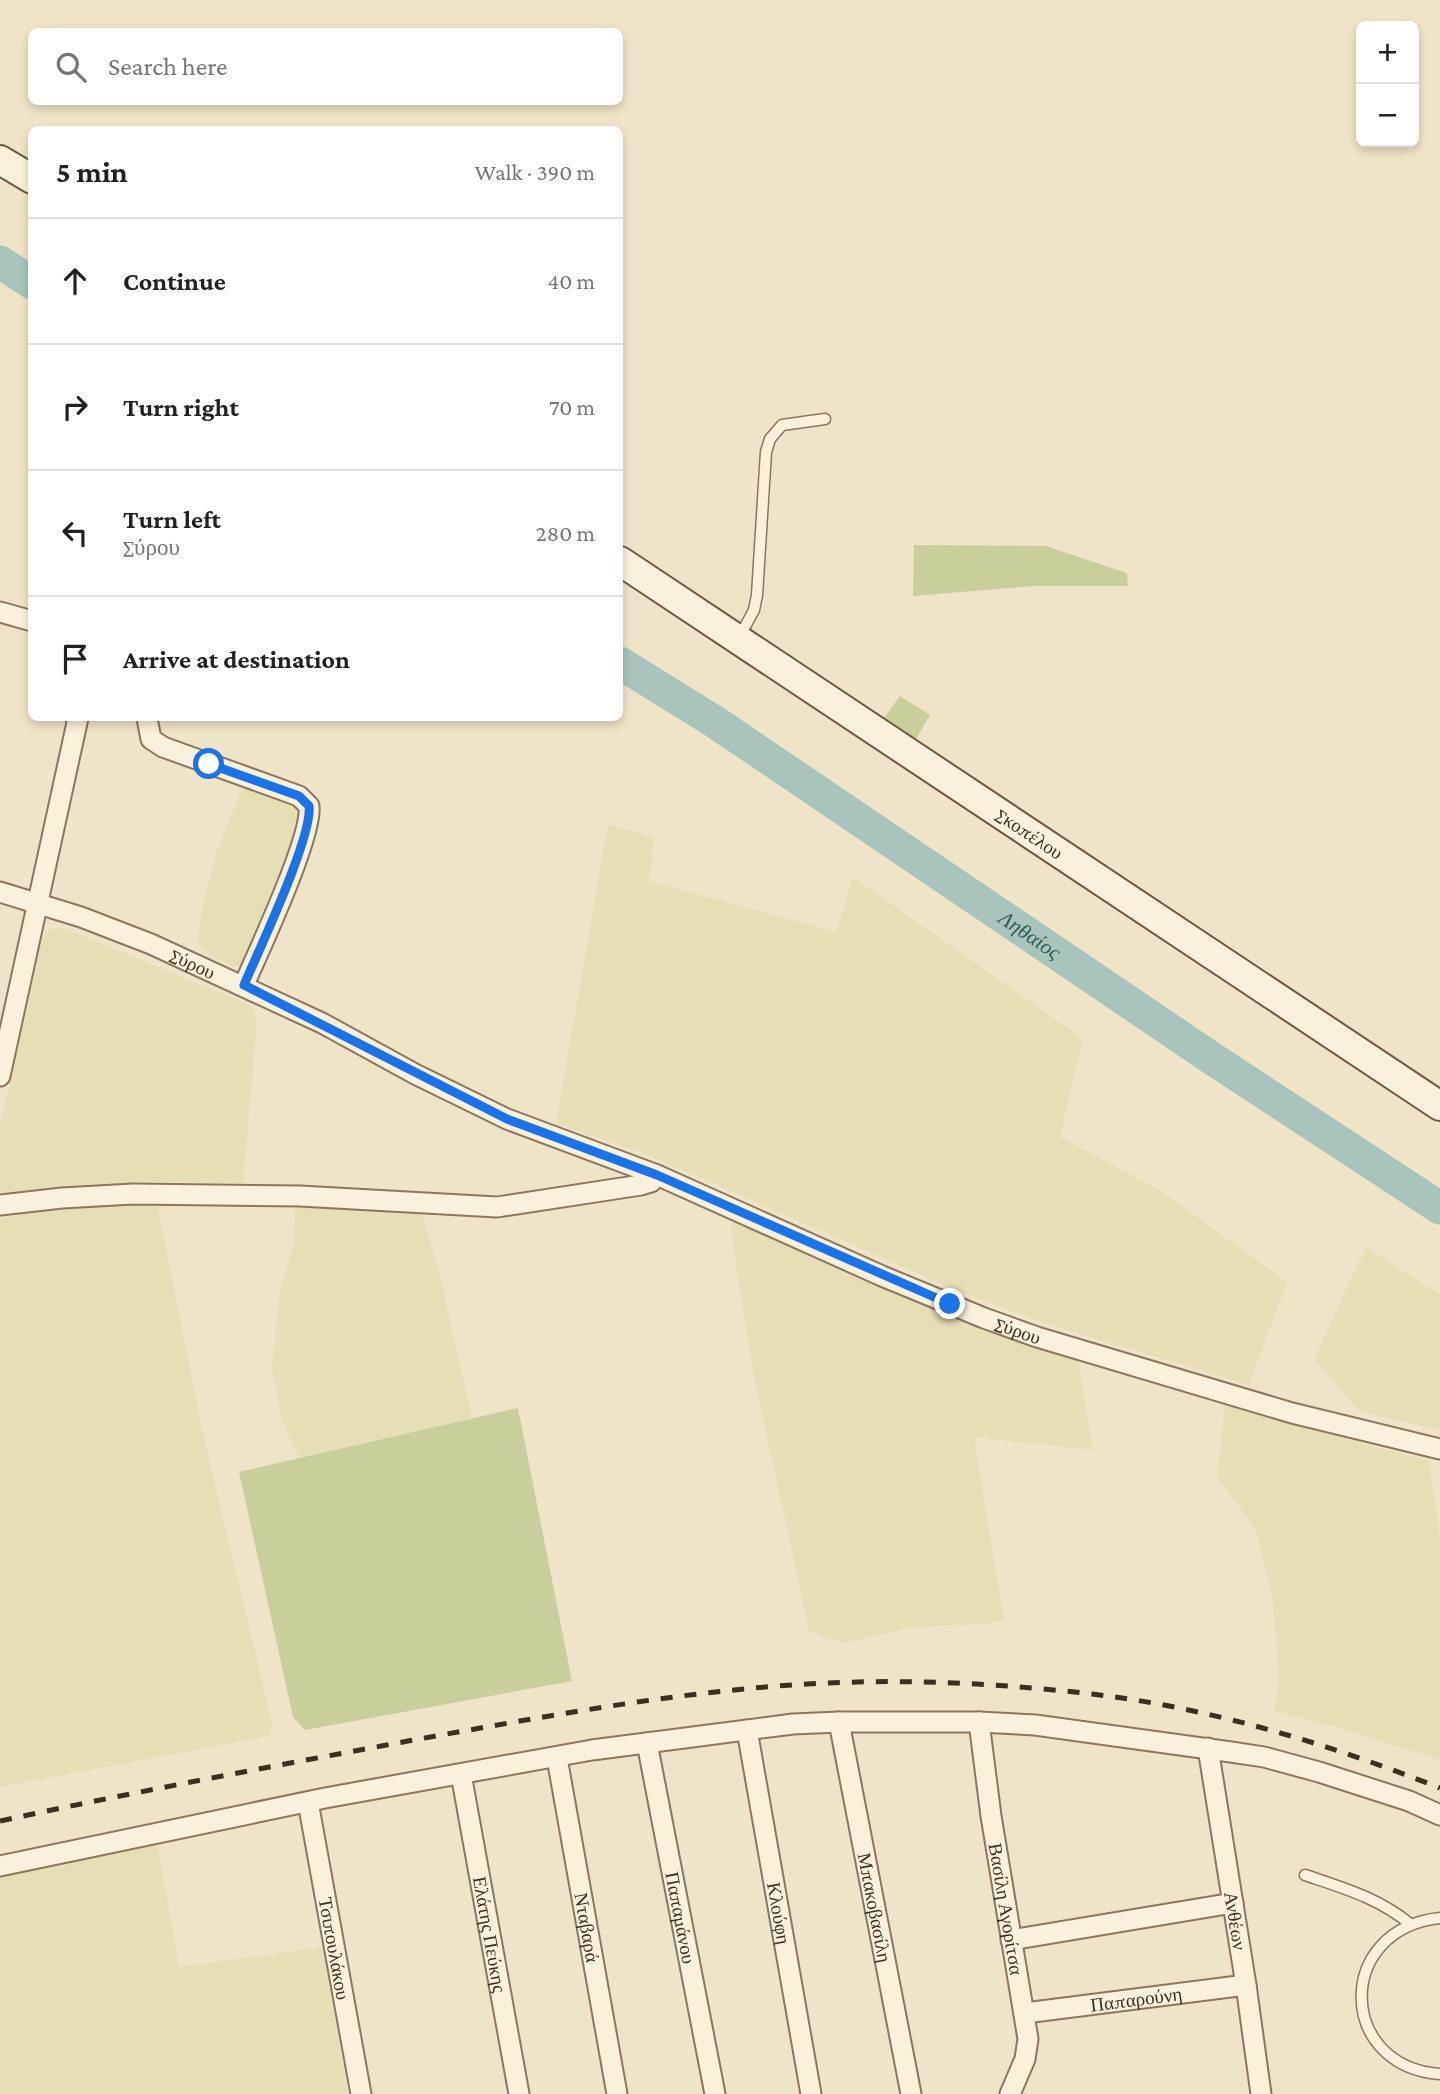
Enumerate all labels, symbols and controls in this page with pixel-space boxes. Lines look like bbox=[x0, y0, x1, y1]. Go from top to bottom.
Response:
map controls bbox=[1356, 21, 1419, 147]
button: + bbox=[1356, 21, 1419, 84]
search box bbox=[28, 28, 623, 105]
icon: search bbox=[52, 48, 90, 86]
text: Search here bbox=[108, 52, 227, 81]
button: − bbox=[1356, 84, 1419, 147]
text: 5 min bbox=[56, 155, 128, 188]
text: Walk · 390 m bbox=[475, 159, 595, 185]
icon: ahead bbox=[56, 262, 94, 300]
text: Continue bbox=[123, 267, 226, 296]
text: 40 m bbox=[547, 268, 595, 294]
icon: right bbox=[56, 388, 94, 426]
text: Turn right bbox=[123, 393, 239, 422]
text: 70 m bbox=[549, 394, 595, 420]
text: Turn left bbox=[123, 505, 221, 534]
icon: left bbox=[56, 514, 94, 552]
text: 280 m bbox=[536, 520, 595, 546]
text: Σύρου bbox=[123, 534, 180, 560]
icon: arrive bbox=[56, 640, 94, 678]
text: Arrive at destination bbox=[123, 645, 350, 674]
route start bbox=[193, 748, 224, 779]
street label: Σκοπέλου bbox=[992, 804, 1067, 863]
water label: Ληθαίος bbox=[993, 905, 1066, 965]
street label: Σύρου bbox=[167, 944, 219, 983]
route end bbox=[934, 1288, 965, 1319]
street label: Σύρου bbox=[993, 1312, 1044, 1348]
street label: Βασίλη Αγορίτσα bbox=[985, 1841, 1028, 1977]
street label: Μπακοβασίλη bbox=[854, 1851, 896, 1964]
street label: Παπαμάνου bbox=[662, 1870, 700, 1965]
street label: Ελάτης Πεύκης bbox=[469, 1875, 511, 1995]
street label: Κλούφη bbox=[763, 1880, 795, 1946]
street label: Ανθέων bbox=[1221, 1890, 1251, 1952]
street label: Νταβαρά bbox=[571, 1891, 604, 1964]
street label: Τσιπουλάκου bbox=[315, 1896, 354, 2002]
street label: Παπαρούνη bbox=[1089, 1983, 1183, 2015]

